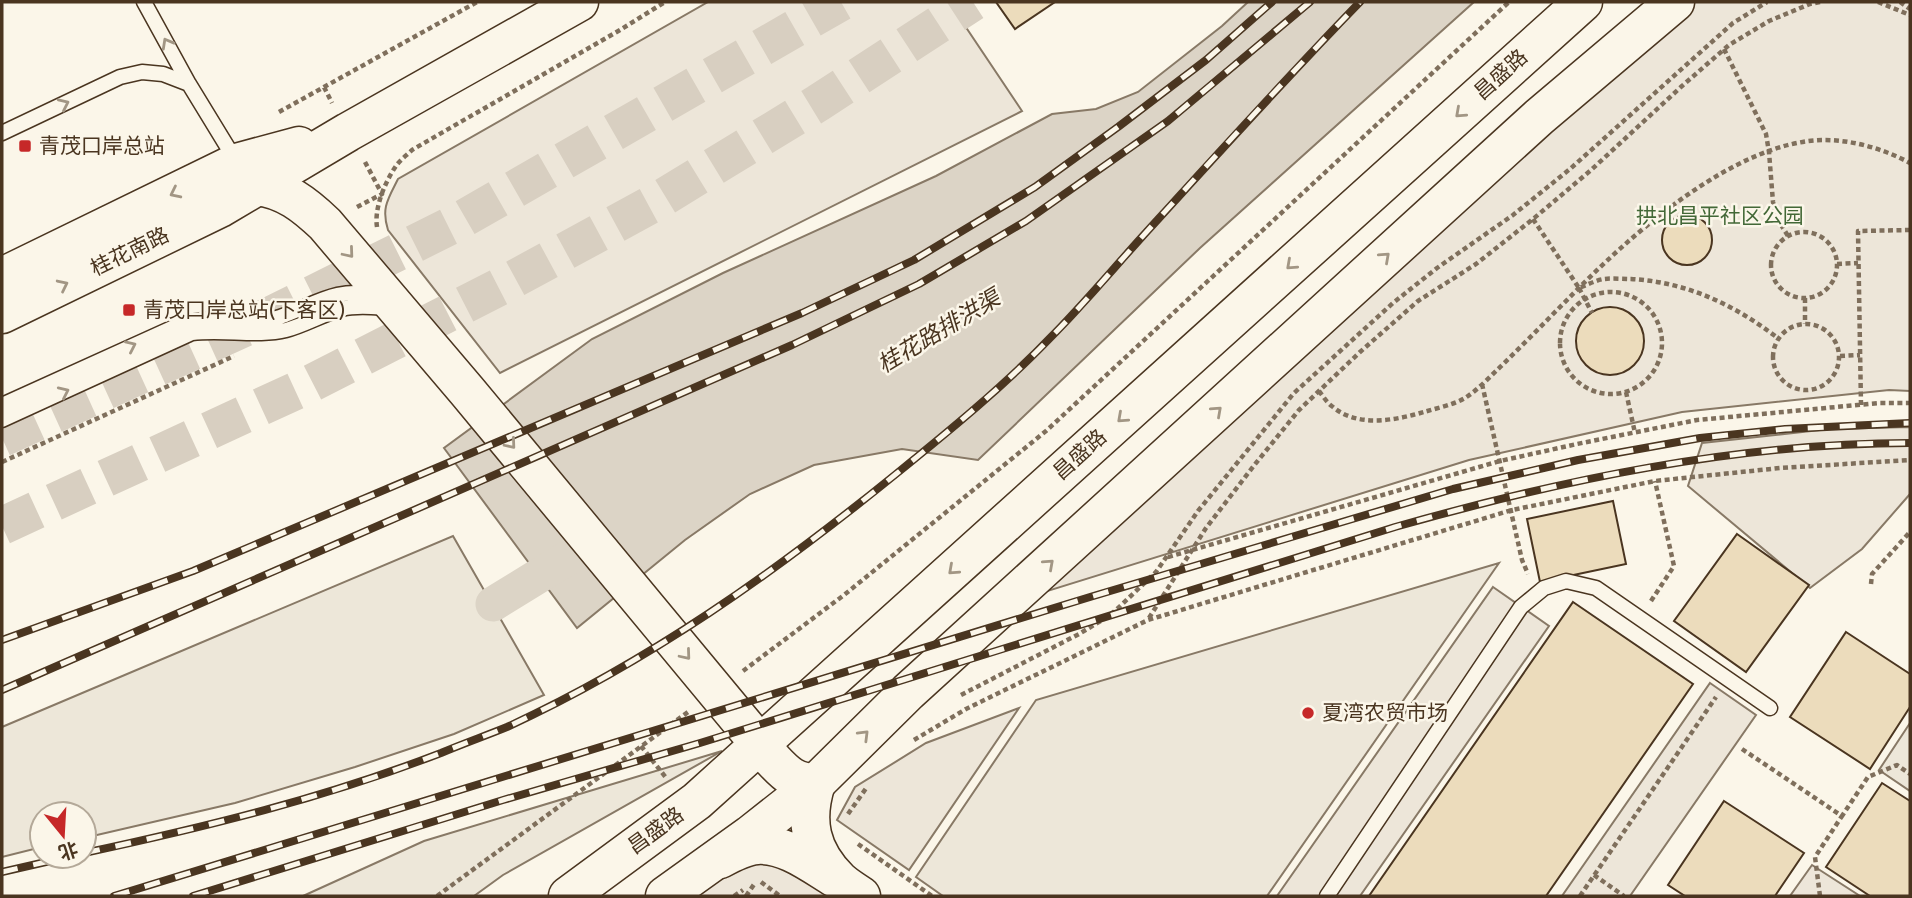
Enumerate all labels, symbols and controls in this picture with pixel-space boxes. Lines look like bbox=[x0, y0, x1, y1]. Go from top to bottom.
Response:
one-way arrow bbox=[162, 38, 175, 50]
street label: 昌盛路 bbox=[1469, 45, 1533, 105]
one-way arrow bbox=[56, 98, 69, 112]
one-way arrow bbox=[1455, 105, 1468, 117]
place label: 青茂口岸总站 bbox=[39, 134, 165, 159]
marker: 青茂口岸总站 bbox=[17, 138, 33, 154]
one-way arrow bbox=[170, 184, 182, 198]
park label: 拱北昌平社区公园 bbox=[1636, 204, 1804, 229]
street label: 桂花南路 bbox=[87, 222, 173, 282]
one-way arrow bbox=[341, 244, 353, 257]
one-way arrow bbox=[1377, 253, 1390, 266]
one-way arrow bbox=[1286, 257, 1299, 270]
one-way arrow bbox=[56, 279, 68, 293]
water label: 桂花路排洪渠 bbox=[873, 283, 1008, 380]
place label: 青茂口岸总站(下客区) bbox=[143, 298, 345, 323]
marker: 青茂口岸总站(下客区) bbox=[121, 302, 137, 318]
one-way arrow bbox=[124, 340, 136, 354]
one-way arrow bbox=[57, 386, 69, 400]
one-way arrow bbox=[1209, 406, 1222, 419]
one-way arrow bbox=[1117, 409, 1130, 422]
street label: 昌盛路 bbox=[1048, 425, 1112, 485]
one-way arrow bbox=[502, 436, 515, 449]
one-way arrow bbox=[1041, 559, 1054, 572]
one-way arrow bbox=[948, 562, 961, 574]
one-way arrow bbox=[678, 647, 690, 660]
place label: 夏湾农贸市场 bbox=[1322, 701, 1448, 726]
marker: 夏湾农贸市场 bbox=[1300, 705, 1316, 721]
one-way arrow bbox=[856, 731, 869, 744]
north arrow bbox=[28, 800, 98, 870]
street label: 昌盛路 bbox=[623, 802, 689, 860]
text: 北 bbox=[56, 837, 80, 864]

